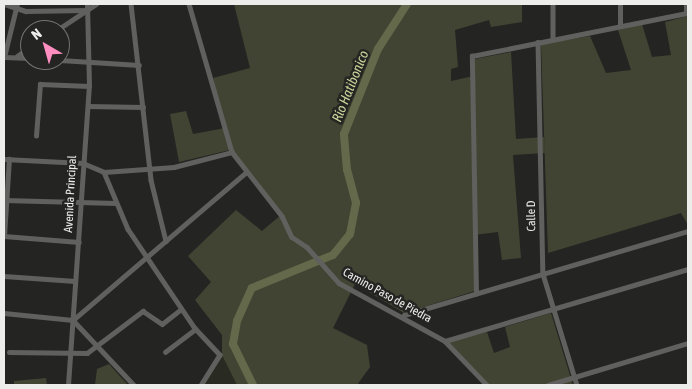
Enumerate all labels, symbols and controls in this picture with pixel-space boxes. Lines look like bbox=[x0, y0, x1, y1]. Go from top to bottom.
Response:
north arrow bbox=[20, 20, 70, 70]
text: N bbox=[28, 25, 45, 43]
water label: Río Hatibonico bbox=[328, 48, 372, 124]
street label: Avenida Principal bbox=[62, 155, 80, 233]
street label: Calle D bbox=[525, 200, 539, 232]
street label: Camino Paso de Piedra bbox=[340, 266, 434, 326]

